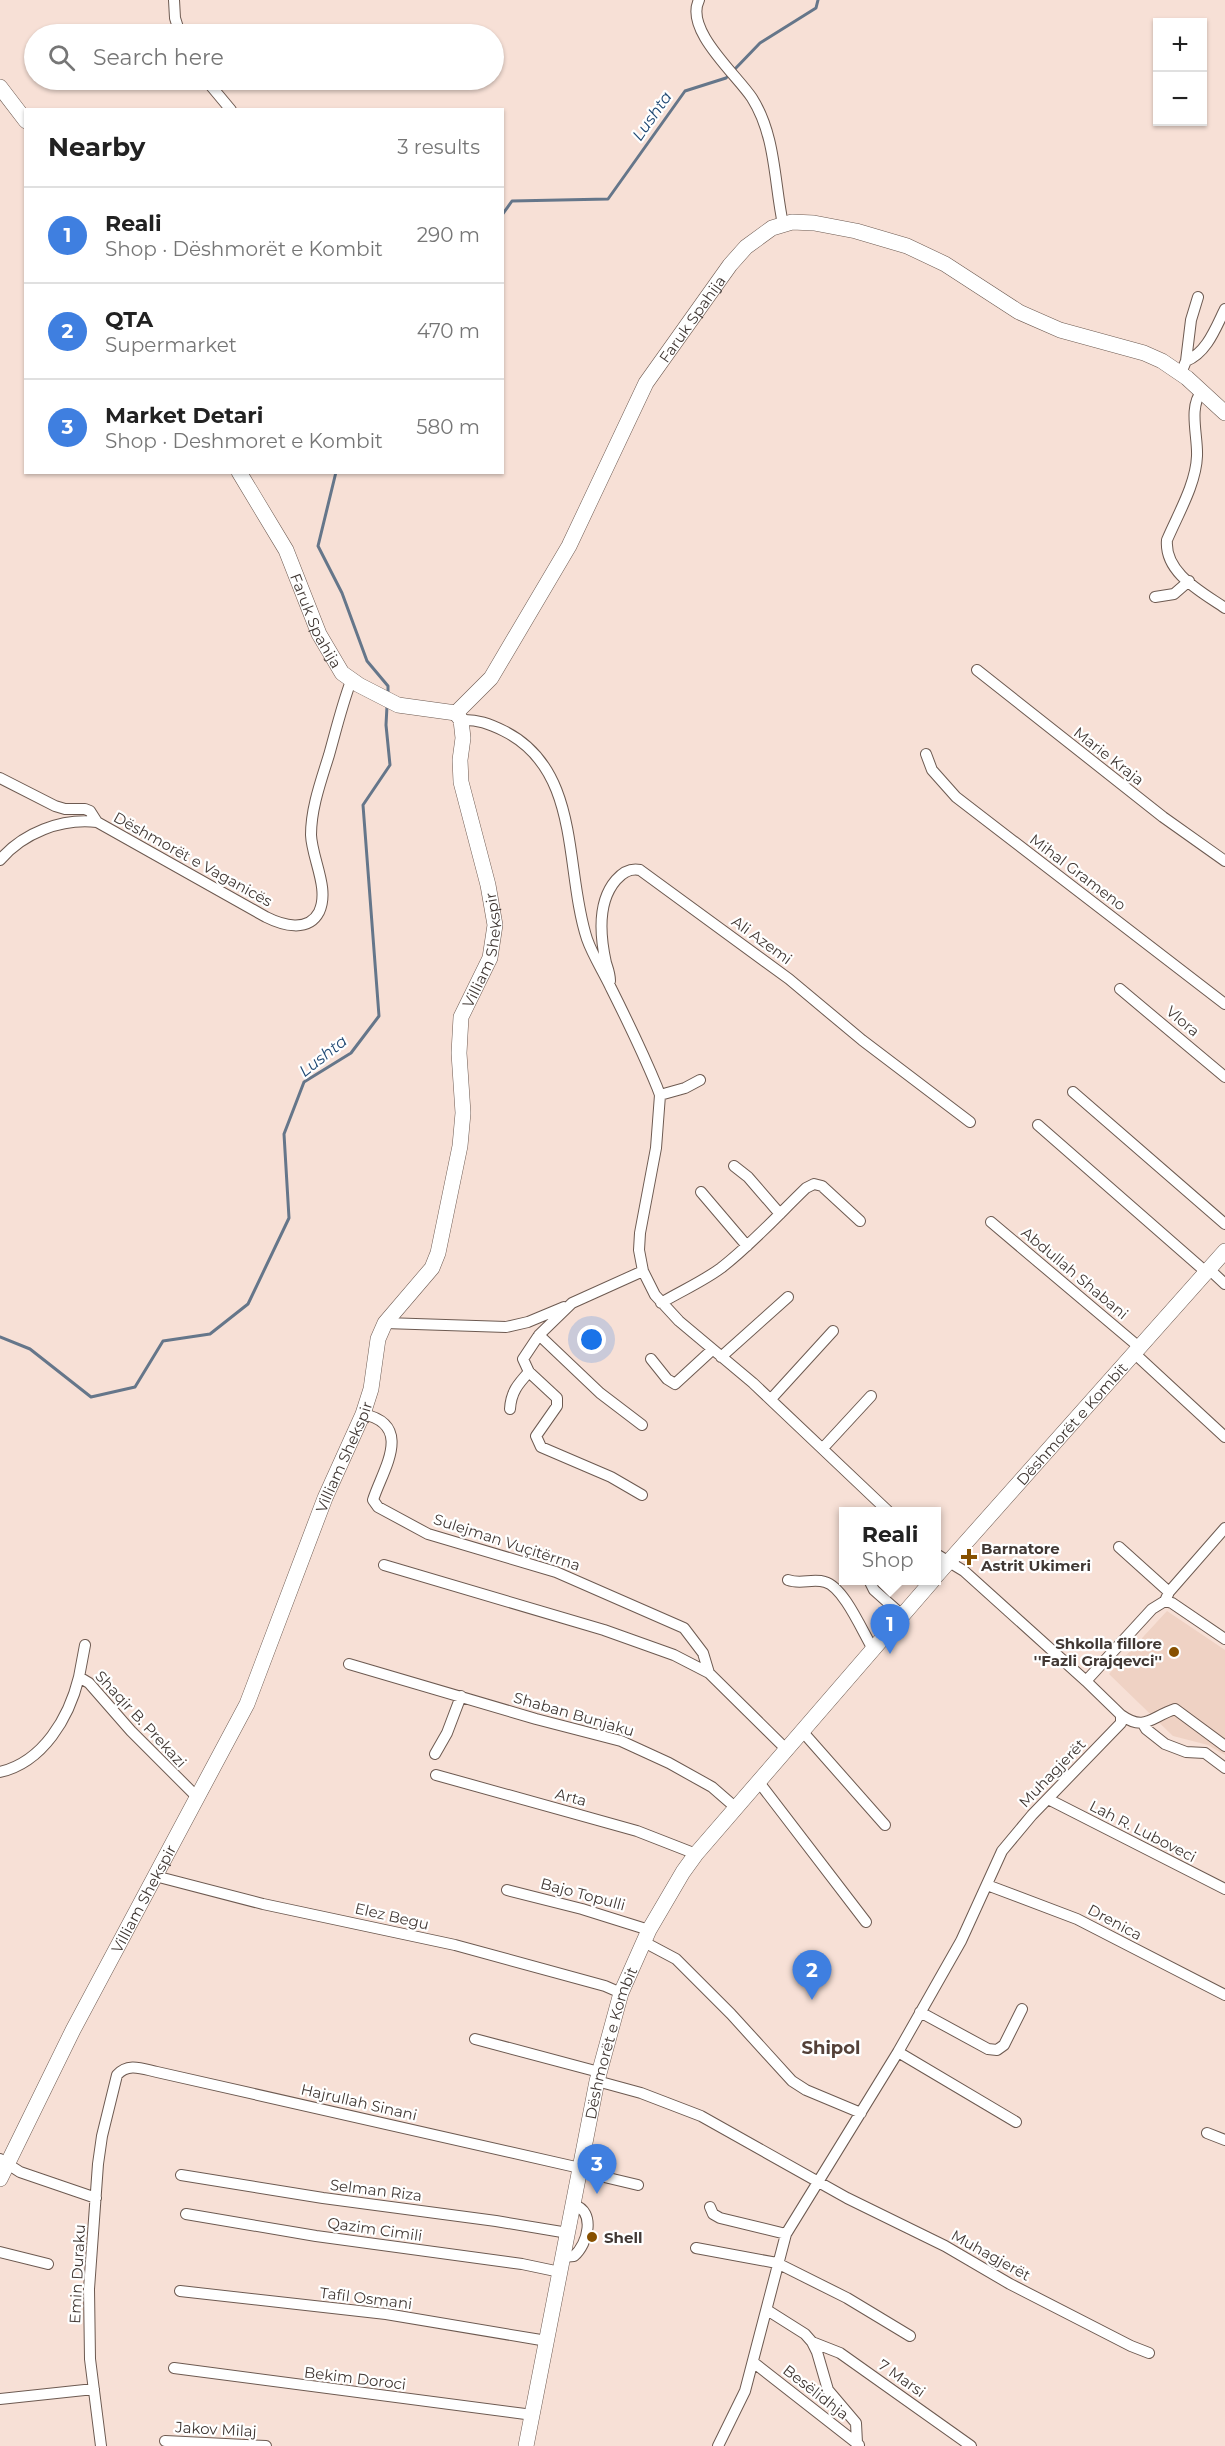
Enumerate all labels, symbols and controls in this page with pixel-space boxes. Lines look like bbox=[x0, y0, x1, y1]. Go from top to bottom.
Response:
map controls bbox=[1153, 18, 1207, 126]
button: + bbox=[1153, 18, 1207, 72]
search box bbox=[24, 24, 504, 90]
icon: search bbox=[45, 41, 78, 74]
text: Search here bbox=[93, 44, 224, 71]
button: − bbox=[1153, 72, 1207, 126]
water label: Lushta bbox=[628, 88, 676, 144]
text: Nearby bbox=[48, 131, 145, 163]
text: 3 results bbox=[397, 135, 480, 159]
text: Reali bbox=[105, 210, 162, 237]
text: 1 bbox=[64, 223, 71, 247]
text: 290 m bbox=[417, 223, 480, 247]
text: Shop · Dëshmorët e Kombit bbox=[105, 237, 383, 261]
street label: Faruk Spahija bbox=[654, 271, 729, 366]
text: QTA bbox=[105, 306, 153, 333]
text: 2 bbox=[62, 319, 73, 343]
text: 470 m bbox=[417, 319, 480, 343]
text: Supermarket bbox=[105, 333, 237, 357]
text: Market Detari bbox=[105, 402, 263, 429]
text: 3 bbox=[62, 415, 73, 439]
text: 580 m bbox=[416, 415, 480, 439]
text: Shop · Deshmoret e Kombit bbox=[105, 429, 383, 453]
street label: Faruk Spahija bbox=[287, 570, 346, 671]
street label: Marie Kraja bbox=[1070, 723, 1148, 789]
street label: Dëshmorët e Vaganicës bbox=[110, 807, 276, 911]
street label: Mihal Grameno bbox=[1026, 830, 1130, 914]
street label: Villiam Shekspir bbox=[458, 891, 505, 1011]
street label: Ali Azemi bbox=[728, 912, 796, 968]
street label: Vlora bbox=[1162, 1002, 1204, 1040]
water label: Lushta bbox=[295, 1031, 351, 1081]
street label: Abdullah Shabani bbox=[1018, 1223, 1132, 1323]
your location bbox=[577, 1325, 606, 1354]
street label: Dëshmorët e Kombit bbox=[1012, 1358, 1131, 1489]
street label: Villiam Shekspir bbox=[311, 1399, 376, 1515]
popup bbox=[839, 1507, 941, 1585]
street label: Sulejman Vuçitërrna bbox=[431, 1509, 583, 1575]
text: Reali bbox=[862, 1521, 918, 1548]
place label: Barnatore Astrit Ukimeri bbox=[980, 1539, 1091, 1575]
text: Shop bbox=[862, 1548, 914, 1572]
marker: Barnatore Astrit Ukimeri bbox=[962, 1550, 976, 1564]
pin: 1 bbox=[870, 1604, 910, 1654]
place label: Shkolla fillore ''Fazli Grajqevci'' bbox=[1034, 1634, 1162, 1670]
marker: Shkolla fillore ''Fazli Grajqevci'' bbox=[1167, 1645, 1181, 1659]
street label: Shaqir B. Prekazi bbox=[91, 1667, 191, 1771]
street label: Shaban Bunjaku bbox=[511, 1688, 637, 1740]
street label: Muhagjerët bbox=[1015, 1735, 1089, 1811]
street label: Arta bbox=[553, 1784, 589, 1810]
street label: Lah R. Luboveci bbox=[1086, 1796, 1200, 1866]
street label: Villiam Shekspir bbox=[107, 1841, 180, 1956]
street label: Bajo Topulli bbox=[538, 1874, 628, 1914]
street label: Elez Begu bbox=[353, 1898, 431, 1934]
street label: Drenica bbox=[1085, 1900, 1145, 1944]
pin: 2 bbox=[792, 1950, 832, 2000]
street label: Dëshmorët e Kombit bbox=[580, 1964, 641, 2121]
district label: Shipol bbox=[802, 2037, 860, 2059]
street label: Hajrullah Sinani bbox=[299, 2079, 419, 2125]
pin: 3 bbox=[578, 2144, 616, 2194]
street label: Selman Riza bbox=[329, 2175, 423, 2205]
street label: Qazim Cimili bbox=[326, 2213, 424, 2245]
street label: Emin Duraku bbox=[65, 2224, 89, 2324]
street label: Muhagjerët bbox=[948, 2225, 1034, 2285]
place label: Shell bbox=[604, 2228, 643, 2247]
marker: Shell bbox=[585, 2230, 599, 2244]
street label: Tafil Osmani bbox=[319, 2283, 413, 2313]
street label: 7 Marsi bbox=[875, 2355, 929, 2401]
street label: Besëlidhja bbox=[779, 2360, 853, 2424]
street label: Bekim Doroci bbox=[303, 2362, 407, 2394]
street label: Jakov Milaj bbox=[174, 2417, 257, 2441]

